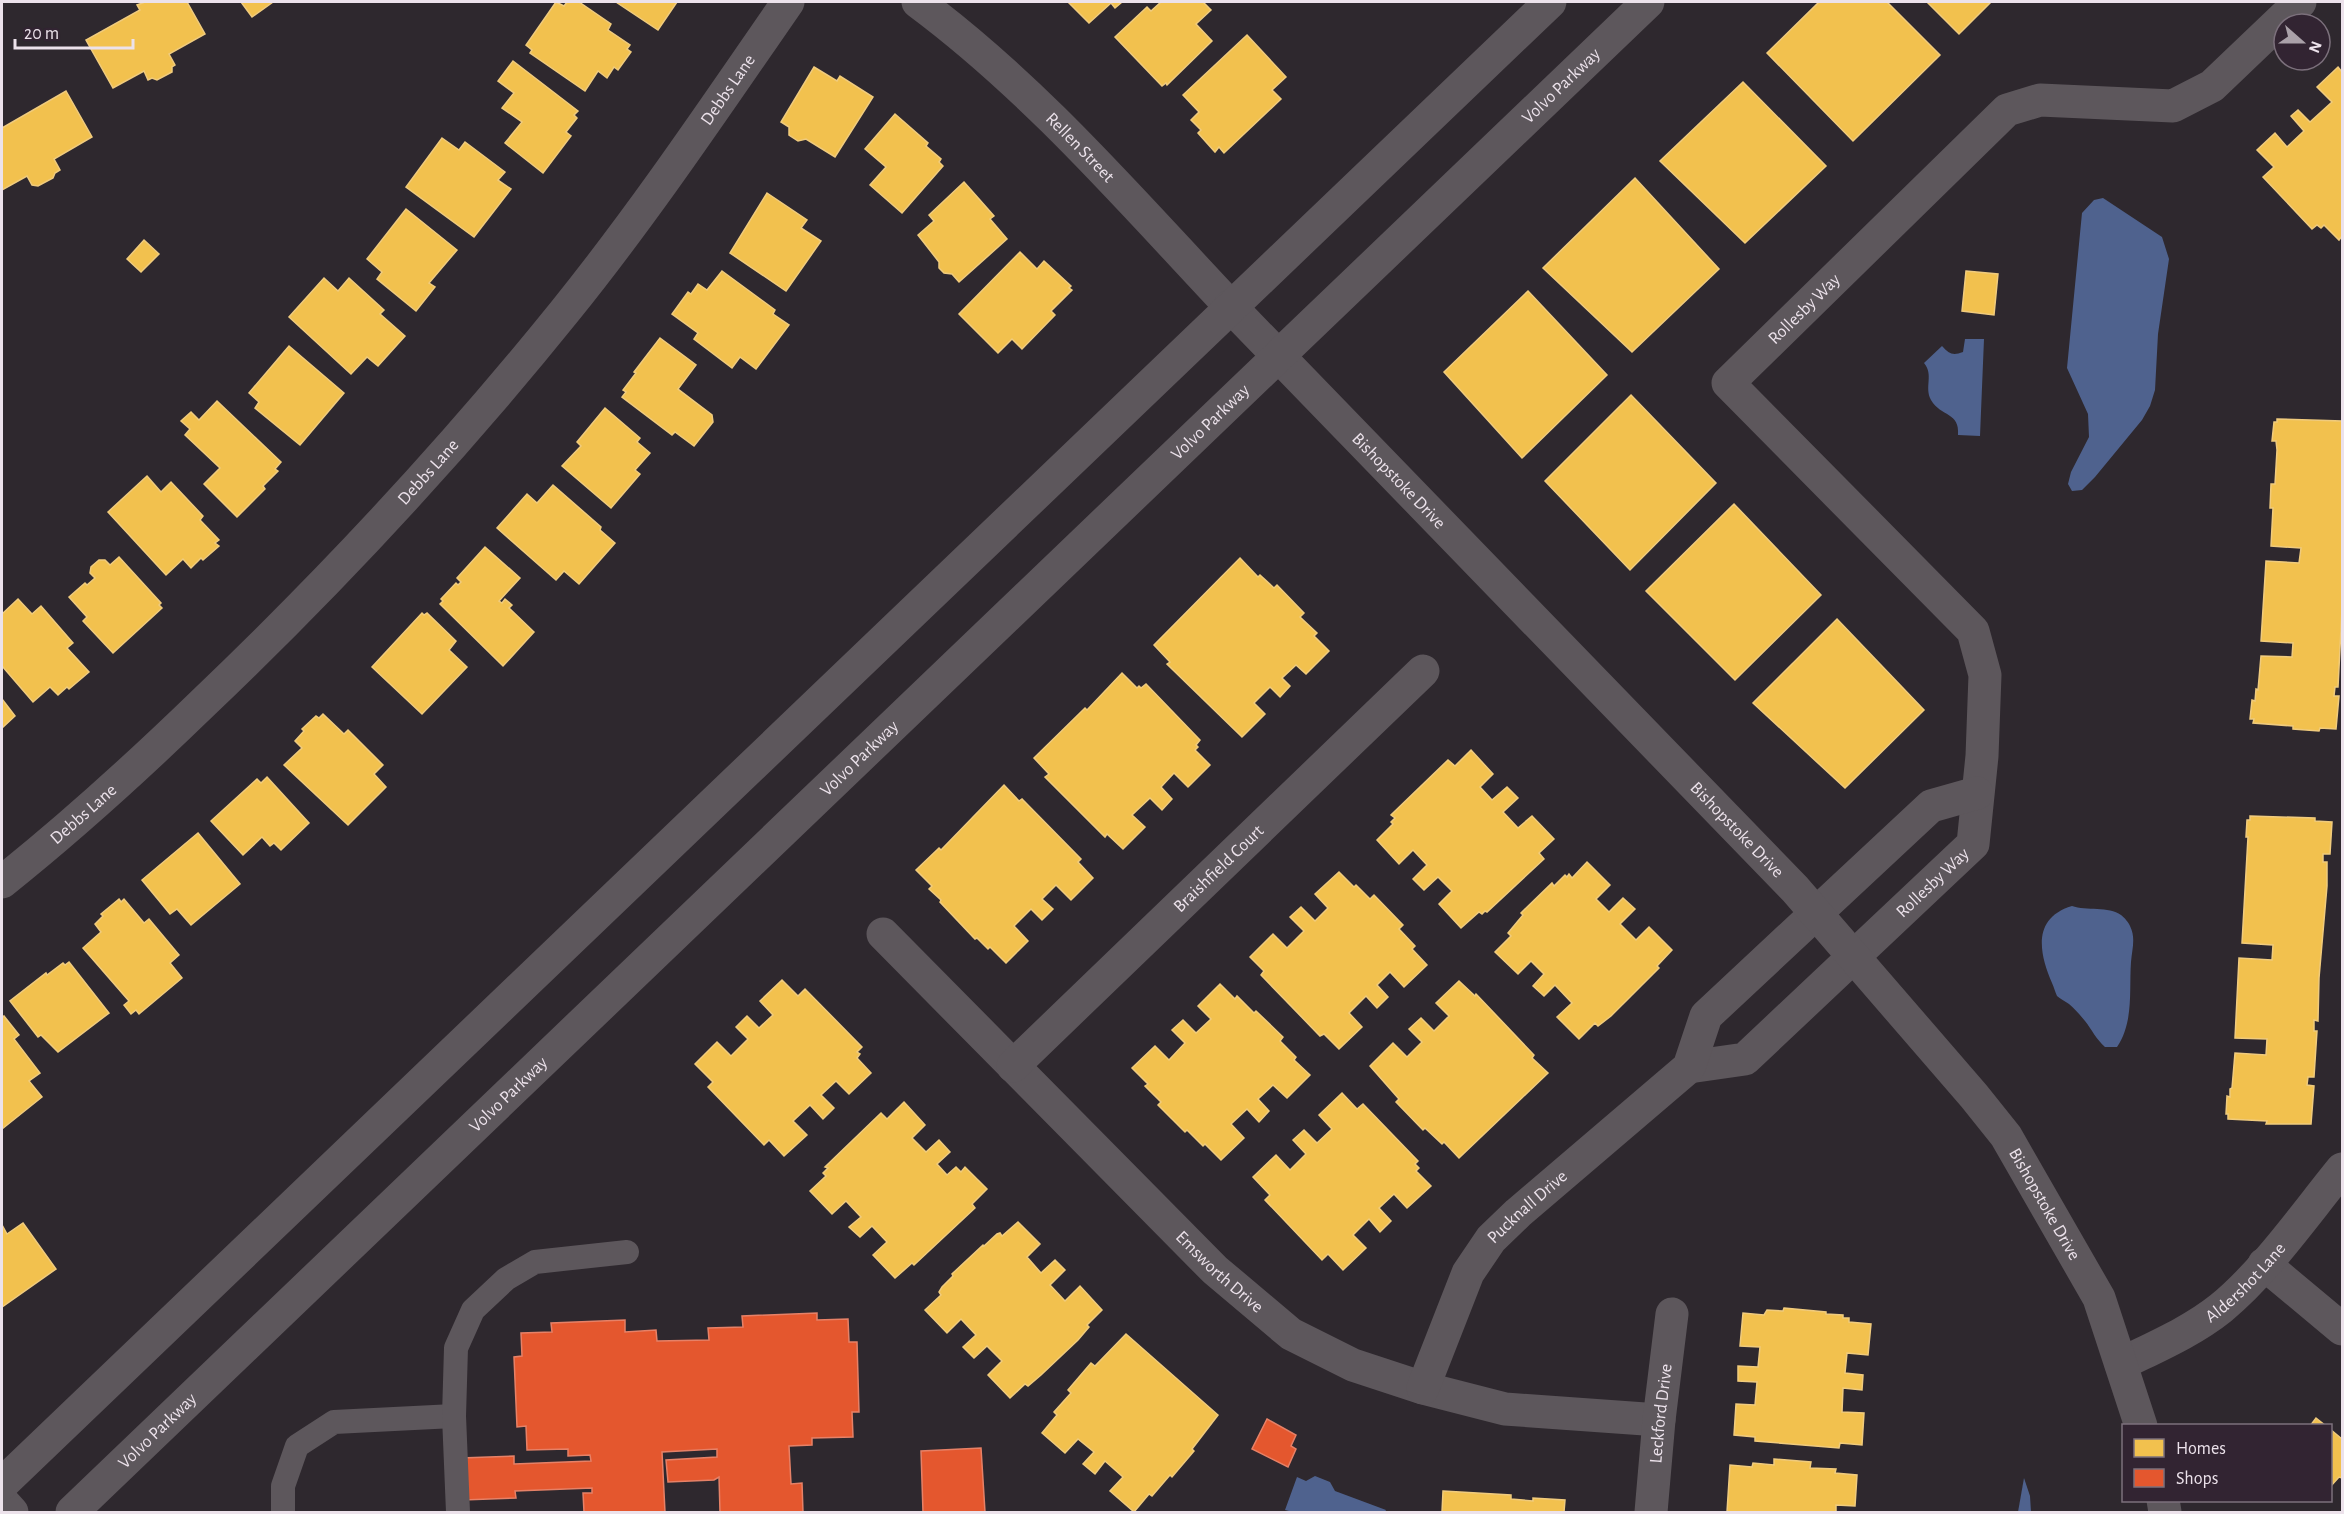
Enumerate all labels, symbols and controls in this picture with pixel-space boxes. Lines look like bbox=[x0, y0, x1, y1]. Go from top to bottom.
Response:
scale bar bbox=[15, 12, 134, 50]
north arrow bbox=[2272, 12, 2332, 72]
text: 20 m bbox=[24, 25, 59, 43]
text: N bbox=[2306, 39, 2325, 55]
street label: Volvo Parkway bbox=[1519, 45, 1604, 127]
street label: Debbs Lane bbox=[698, 51, 759, 129]
street label: Rellen Street bbox=[1042, 110, 1118, 186]
street label: Rollesby Way bbox=[1765, 270, 1844, 348]
street label: Volvo Parkway bbox=[1168, 381, 1253, 464]
street label: Bishopstoke Drive bbox=[1348, 430, 1449, 533]
street label: Debbs Lane bbox=[395, 436, 463, 509]
street label: Volvo Parkway bbox=[817, 717, 903, 800]
street label: Bishopstoke Drive bbox=[1686, 779, 1787, 882]
street label: Debbs Lane bbox=[47, 781, 120, 848]
street label: Braishfield Court bbox=[1170, 822, 1268, 916]
street label: Rollesby Way bbox=[1893, 845, 1973, 921]
street label: Volvo Parkway bbox=[466, 1053, 552, 1136]
street label: Bishopstoke Drive bbox=[2005, 1145, 2083, 1263]
street label: Pucknall Drive bbox=[1484, 1167, 1571, 1247]
street label: Emsworth Drive bbox=[1172, 1228, 1266, 1317]
street label: Aldershot Lane bbox=[2202, 1240, 2289, 1327]
street label: Leckford Drive bbox=[1647, 1363, 1676, 1464]
street label: Volvo Parkway bbox=[115, 1390, 201, 1472]
legend bbox=[2122, 1424, 2332, 1502]
text: Homes bbox=[2176, 1440, 2226, 1458]
text: Shops bbox=[2176, 1470, 2218, 1488]

